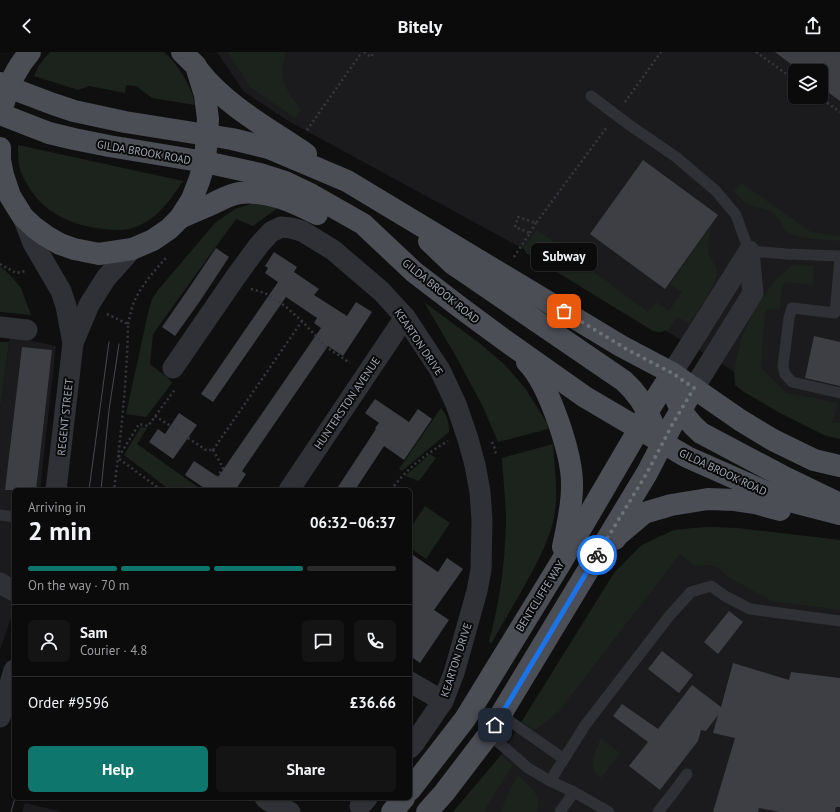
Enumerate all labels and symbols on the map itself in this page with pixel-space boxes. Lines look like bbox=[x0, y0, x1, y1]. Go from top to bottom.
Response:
street label: GILDA BROOK ROAD bbox=[96, 137, 192, 167]
callout: Subway bbox=[531, 243, 597, 271]
street label: GILDA BROOK ROAD bbox=[400, 256, 482, 326]
pin bbox=[547, 294, 581, 328]
street label: KEARTON DRIVE bbox=[392, 306, 447, 378]
street label: HUNTERSTON AVENUE bbox=[311, 354, 383, 452]
street label: REGENT STREET bbox=[54, 378, 76, 456]
street label: GILDA BROOK ROAD bbox=[677, 446, 769, 498]
courier bbox=[577, 535, 617, 575]
street label: BENTCLIFFE WAY bbox=[513, 557, 568, 634]
street label: KEARTON DRIVE bbox=[437, 621, 475, 699]
pin bbox=[478, 708, 512, 742]

